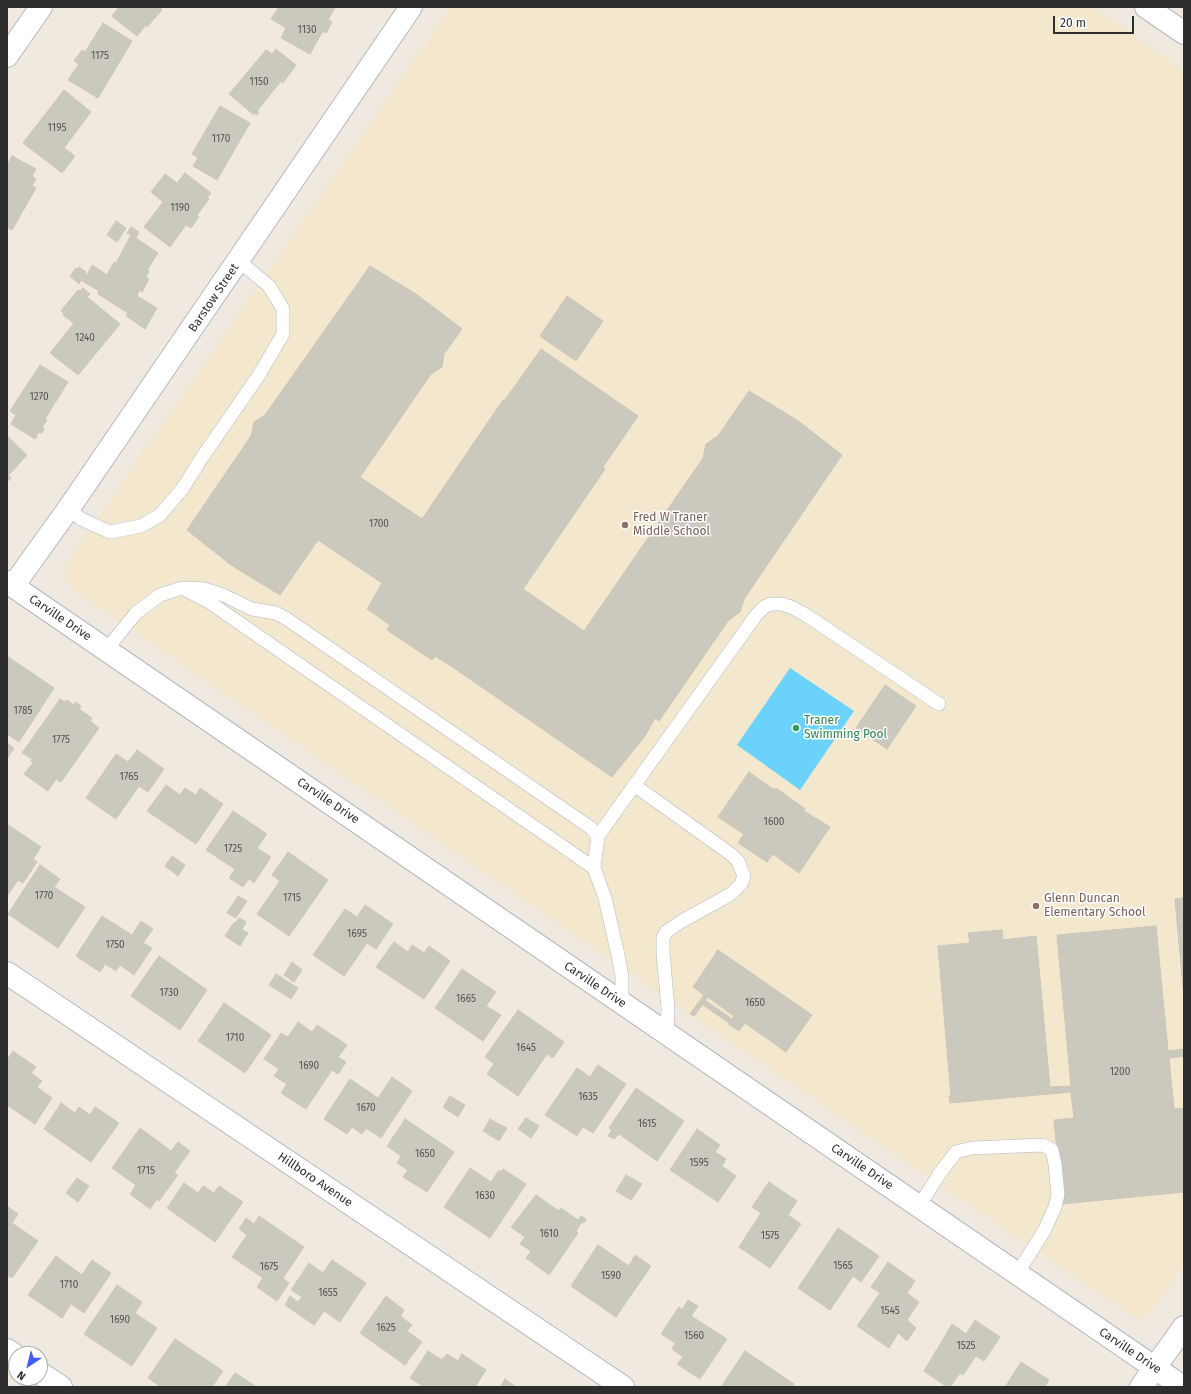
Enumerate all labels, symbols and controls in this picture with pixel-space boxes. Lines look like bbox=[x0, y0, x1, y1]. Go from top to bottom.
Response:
scale bar bbox=[1055, 8, 1136, 34]
text: 20 m bbox=[1060, 16, 1086, 30]
house number: 1130 bbox=[297, 24, 317, 36]
house number: 1175 bbox=[91, 50, 109, 62]
house number: 1150 bbox=[249, 76, 269, 88]
house number: 1195 bbox=[48, 122, 66, 134]
house number: 1170 bbox=[212, 133, 230, 145]
house number: 1190 bbox=[170, 202, 190, 214]
street label: Barstow Street bbox=[186, 261, 242, 335]
house number: 1240 bbox=[75, 332, 95, 344]
house number: 1270 bbox=[29, 391, 49, 403]
place label: Fred W Traner Middle School bbox=[633, 511, 710, 539]
house number: 1700 bbox=[369, 518, 389, 530]
marker: Fred W Traner Middle School bbox=[620, 520, 630, 530]
street label: Carville Drive bbox=[26, 592, 94, 644]
house number: 1785 bbox=[13, 705, 33, 717]
place label: Traner Swimming Pool bbox=[804, 714, 887, 742]
marker: Traner Swimming Pool bbox=[791, 723, 801, 733]
house number: 1775 bbox=[52, 734, 70, 746]
house number: 1765 bbox=[120, 771, 138, 783]
street label: Carville Drive bbox=[294, 775, 362, 827]
house number: 1600 bbox=[764, 816, 784, 828]
house number: 1725 bbox=[224, 843, 242, 855]
house number: 1770 bbox=[35, 890, 53, 902]
house number: 1715 bbox=[283, 892, 301, 904]
place label: Glenn Duncan Elementary School bbox=[1044, 892, 1146, 920]
marker: Glenn Duncan Elementary School bbox=[1031, 901, 1041, 911]
house number: 1695 bbox=[347, 928, 367, 940]
house number: 1750 bbox=[105, 939, 125, 951]
street label: Carville Drive bbox=[561, 959, 629, 1011]
house number: 1730 bbox=[159, 987, 179, 999]
house number: 1665 bbox=[456, 993, 476, 1005]
house number: 1650 bbox=[745, 997, 765, 1009]
house number: 1710 bbox=[226, 1032, 244, 1044]
house number: 1645 bbox=[516, 1042, 536, 1054]
house number: 1690 bbox=[299, 1060, 319, 1072]
house number: 1200 bbox=[1110, 1066, 1130, 1078]
house number: 1635 bbox=[578, 1091, 598, 1103]
house number: 1670 bbox=[356, 1102, 376, 1114]
house number: 1615 bbox=[638, 1118, 656, 1130]
street label: Carville Drive bbox=[828, 1141, 896, 1193]
house number: 1650 bbox=[415, 1148, 435, 1160]
street label: Hillboro Avenue bbox=[275, 1150, 355, 1210]
house number: 1595 bbox=[689, 1157, 709, 1169]
house number: 1715 bbox=[137, 1165, 155, 1177]
house number: 1630 bbox=[475, 1190, 495, 1202]
house number: 1610 bbox=[539, 1228, 559, 1240]
house number: 1575 bbox=[761, 1230, 779, 1242]
house number: 1565 bbox=[833, 1260, 853, 1272]
house number: 1675 bbox=[260, 1261, 278, 1273]
house number: 1590 bbox=[601, 1270, 621, 1282]
house number: 1710 bbox=[60, 1279, 78, 1291]
house number: 1655 bbox=[318, 1287, 338, 1299]
house number: 1545 bbox=[880, 1305, 900, 1317]
house number: 1690 bbox=[110, 1314, 130, 1326]
house number: 1625 bbox=[376, 1322, 396, 1334]
street label: Carville Drive bbox=[1096, 1325, 1164, 1377]
house number: 1560 bbox=[684, 1330, 704, 1342]
house number: 1525 bbox=[956, 1340, 976, 1352]
north arrow bbox=[8, 1346, 48, 1386]
text: N bbox=[15, 1368, 28, 1383]

